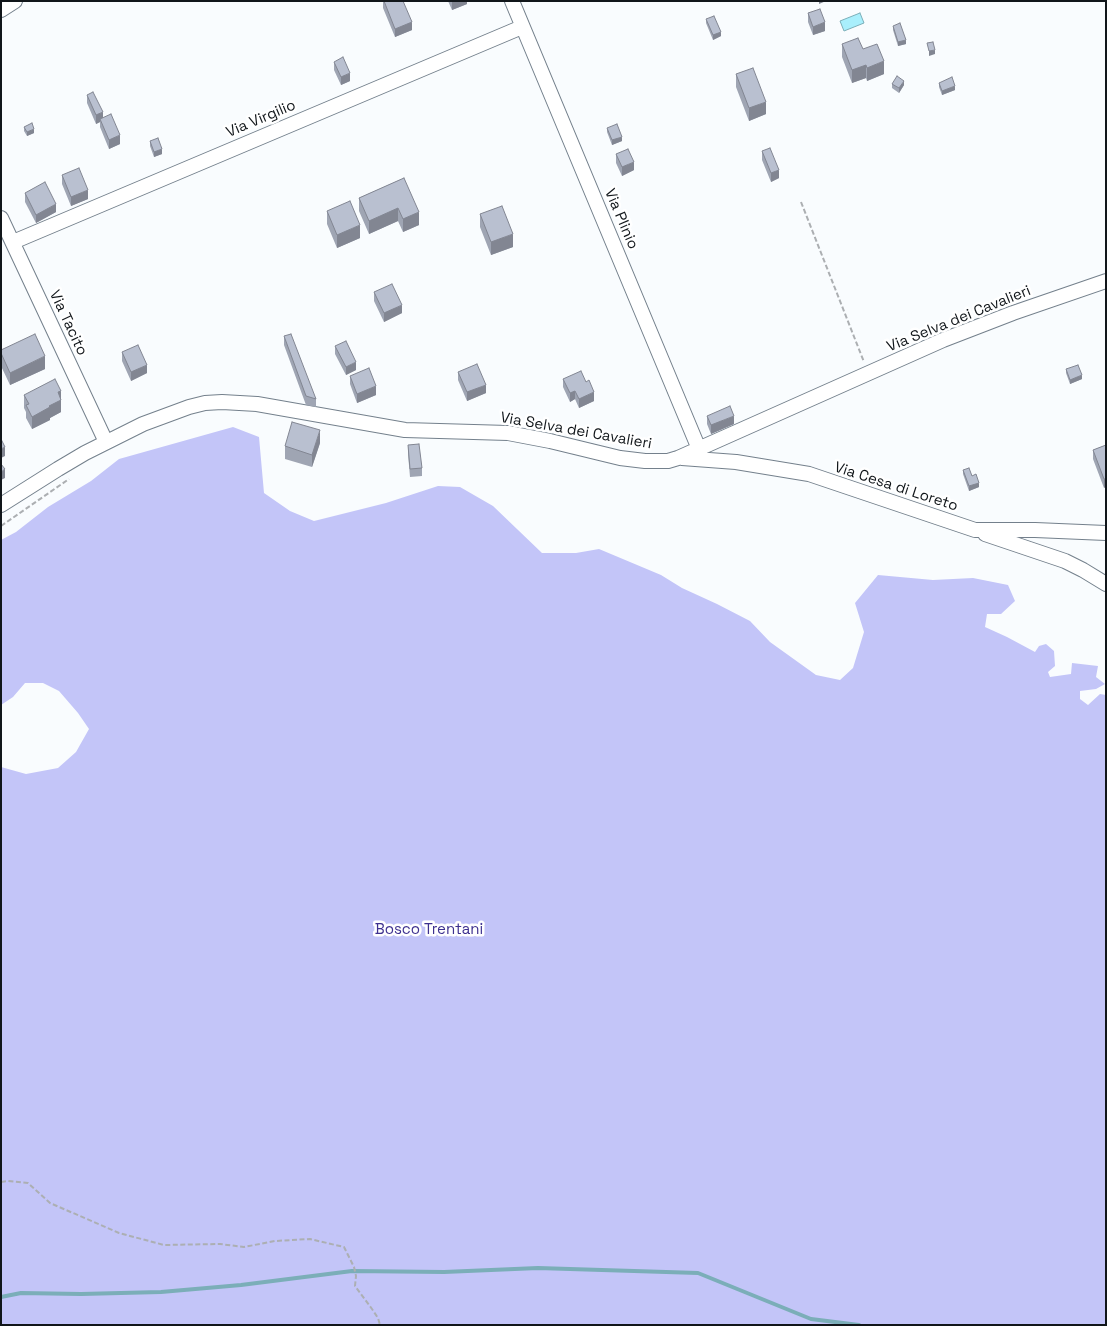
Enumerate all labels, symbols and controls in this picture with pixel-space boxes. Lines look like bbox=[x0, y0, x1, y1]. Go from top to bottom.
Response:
street label: Via Virgilio bbox=[224, 96, 298, 142]
street label: Via Plinio bbox=[600, 186, 642, 252]
street label: Via Selva dei Cavalieri bbox=[884, 282, 1034, 356]
street label: Via Tacito bbox=[45, 288, 91, 358]
street label: Via Selva dei Cavalieri bbox=[499, 409, 653, 453]
street label: Via Cesa di Loreto bbox=[832, 459, 960, 515]
park label: Bosco Trentani bbox=[375, 921, 483, 939]

